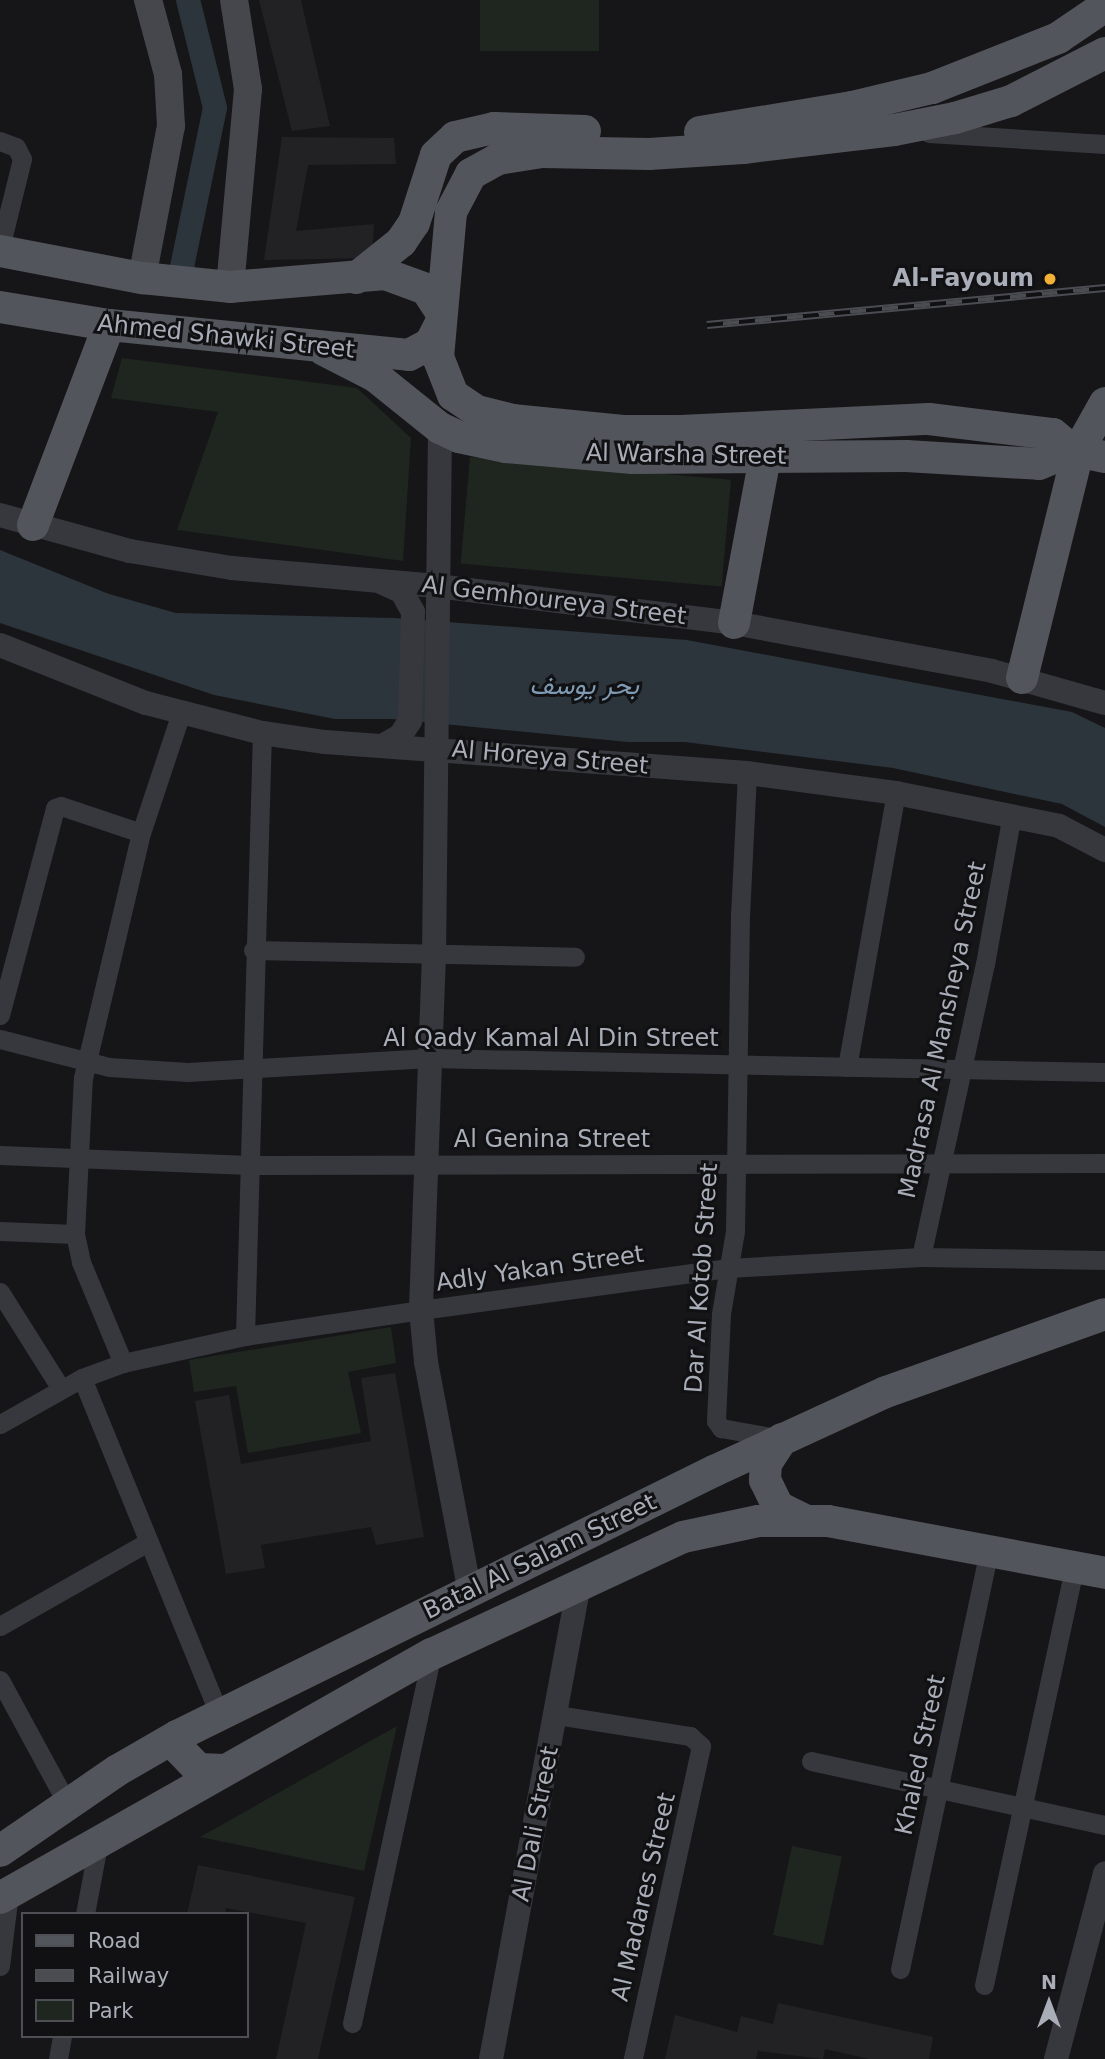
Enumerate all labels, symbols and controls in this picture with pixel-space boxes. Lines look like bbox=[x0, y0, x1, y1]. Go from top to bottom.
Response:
place label: Al-Fayoum bbox=[893, 265, 1034, 293]
marker: Al-Fayoum bbox=[1040, 269, 1060, 289]
street label: Ahmed Shawki Street bbox=[96, 309, 356, 365]
street label: Al Warsha Street bbox=[586, 439, 786, 471]
street label: Al Gemhoureya Street bbox=[420, 570, 688, 632]
water label: بحر يوسف bbox=[529, 670, 639, 702]
street label: Al Horeya Street bbox=[451, 735, 649, 781]
street label: Madrasa Al Mansheya Street bbox=[893, 859, 993, 1201]
street label: Al Qady Kamal Al Din Street bbox=[383, 1025, 719, 1053]
street label: Al Genina Street bbox=[454, 1126, 650, 1154]
street label: Dar Al Kotob Street bbox=[680, 1162, 724, 1394]
street label: Adly Yakan Street bbox=[434, 1240, 646, 1298]
street label: Batal Al Salam Street bbox=[419, 1488, 661, 1626]
street label: Khaled Street bbox=[890, 1672, 952, 1838]
street label: Al Dali Street bbox=[507, 1744, 565, 1904]
street label: Al Madares Street bbox=[606, 1790, 682, 2004]
legend bbox=[21, 1912, 248, 2038]
text: Road bbox=[88, 1929, 141, 1953]
text: Railway bbox=[88, 1964, 169, 1988]
north arrow bbox=[1014, 1968, 1084, 2038]
text: N bbox=[1041, 1971, 1057, 1993]
text: Park bbox=[88, 1999, 133, 2023]

